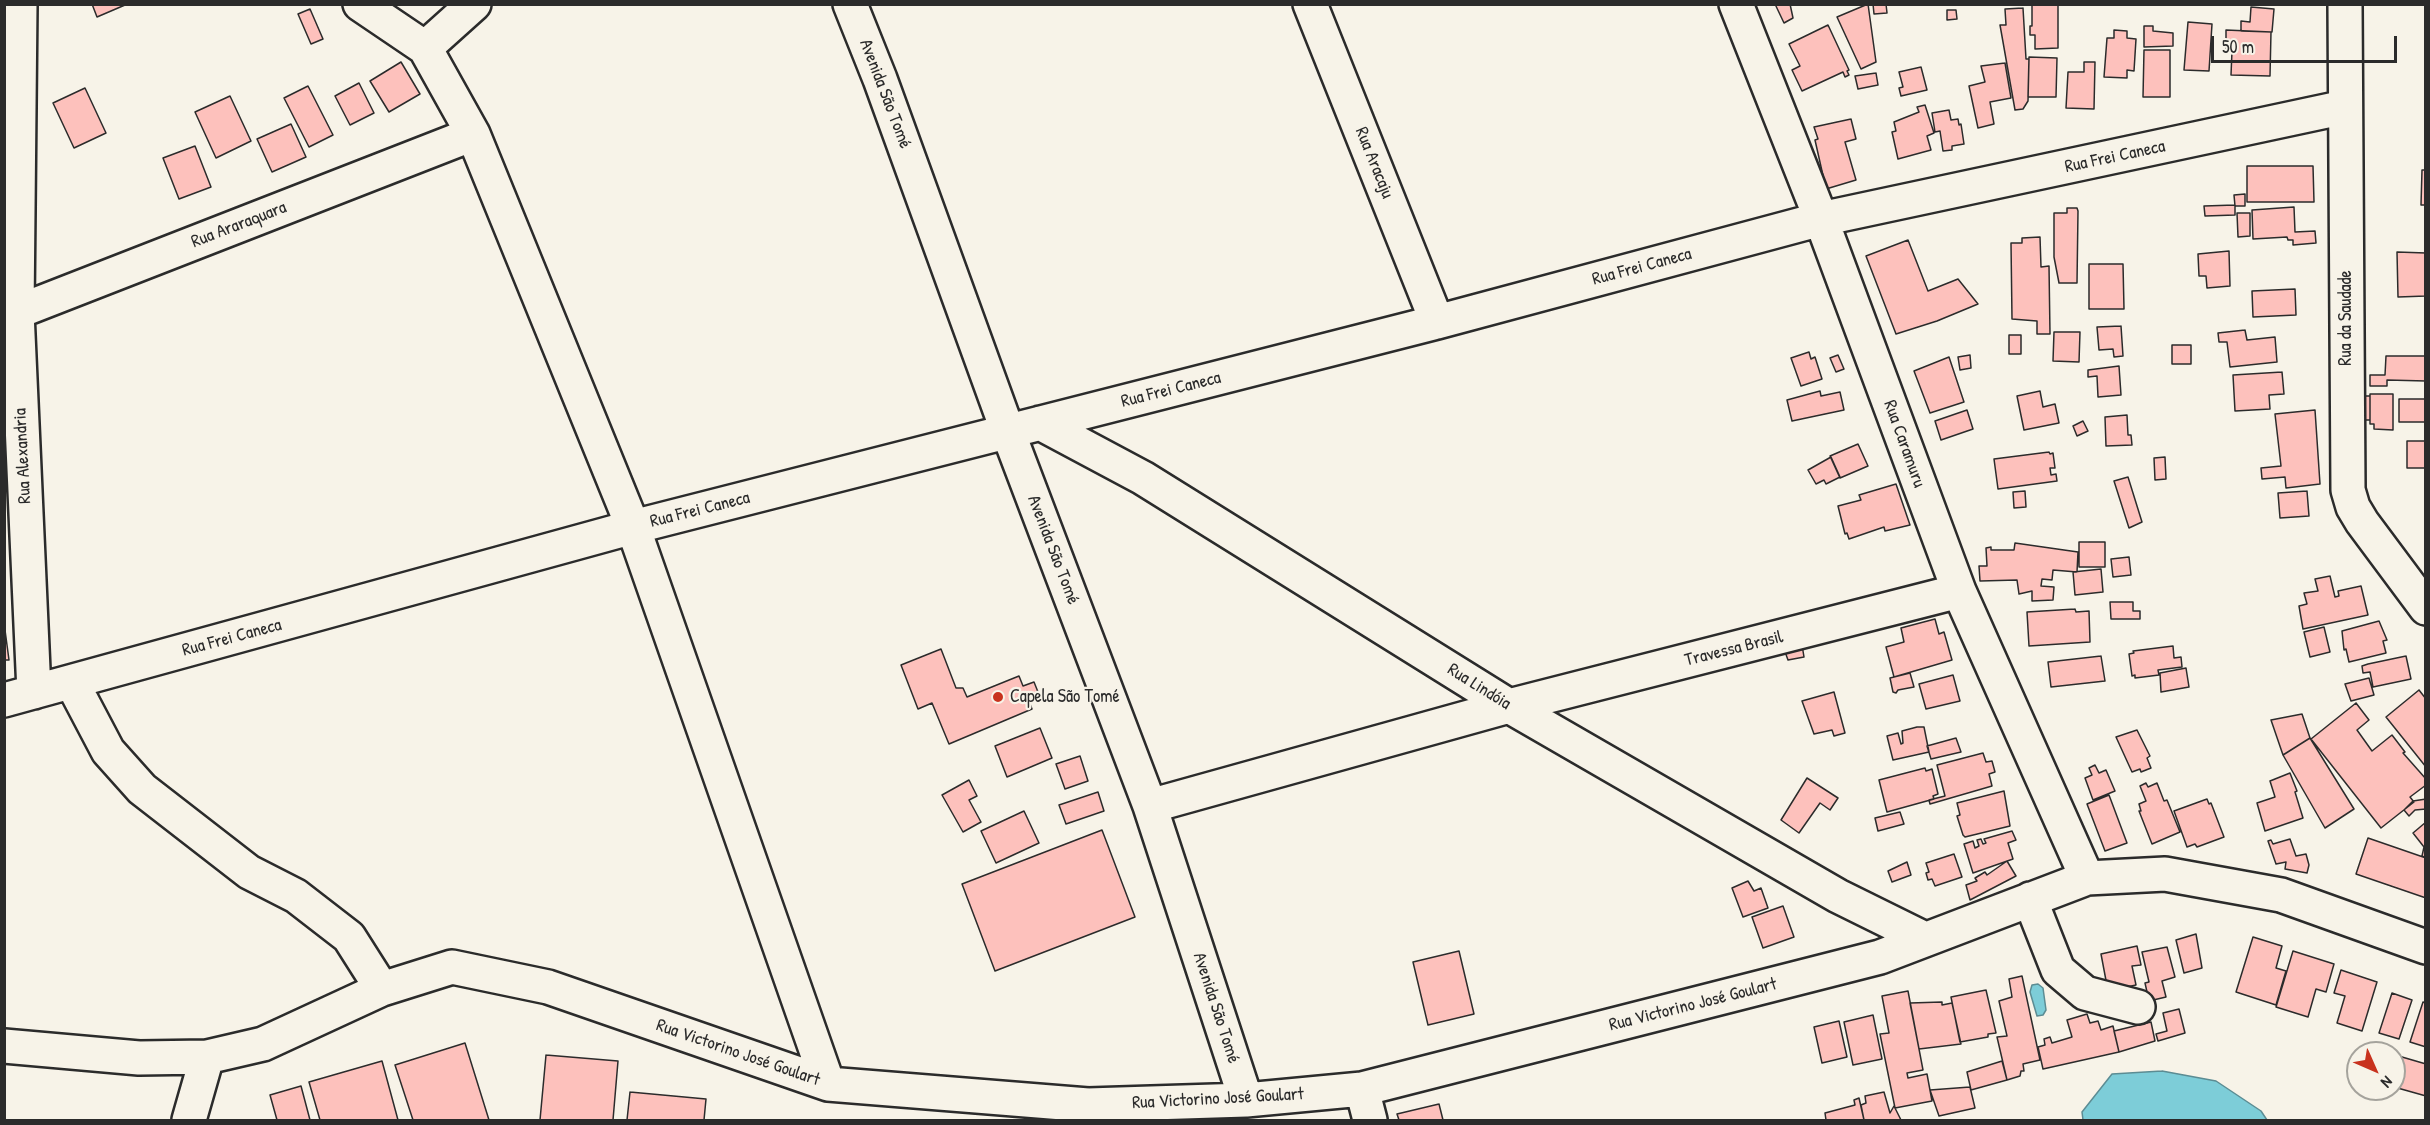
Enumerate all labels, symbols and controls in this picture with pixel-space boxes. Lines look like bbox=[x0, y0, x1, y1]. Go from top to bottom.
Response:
scale bar bbox=[2214, 24, 2400, 62]
text: 50 m bbox=[2222, 34, 2254, 59]
street label: Avenida São Tomé bbox=[854, 36, 916, 152]
street label: Rua Aracaju bbox=[1350, 124, 1398, 202]
street label: Rua Frei Caneca bbox=[2063, 136, 2167, 178]
street label: Rua Araraquara bbox=[188, 197, 290, 253]
street label: Rua Frei Caneca bbox=[1590, 243, 1694, 291]
street label: Rua da Saudade bbox=[2335, 270, 2357, 366]
street label: Rua Frei Caneca bbox=[1119, 367, 1223, 413]
street label: Rua Caramuru bbox=[1878, 398, 1930, 490]
street label: Rua Alexandria bbox=[10, 408, 36, 504]
street label: Rua Frei Caneca bbox=[648, 487, 752, 533]
street label: Avenida São Tomé bbox=[1022, 492, 1084, 608]
street label: Rua Frei Caneca bbox=[180, 614, 284, 662]
street label: Travessa Brasil bbox=[1683, 626, 1785, 672]
street label: Rua Lindóia bbox=[1443, 659, 1515, 715]
place label: Capela São Tomé bbox=[1010, 686, 1120, 708]
marker: Capela São Tomé bbox=[991, 690, 1005, 704]
street label: Avenida São Tomé bbox=[1188, 950, 1244, 1066]
street label: Rua Victorino José Goulart bbox=[1607, 974, 1779, 1036]
street label: Rua Victorino José Goulart bbox=[653, 1015, 823, 1091]
north arrow bbox=[2346, 1041, 2406, 1101]
text: N bbox=[2377, 1072, 2398, 1093]
street label: Rua Victorino José Goulart bbox=[1132, 1084, 1304, 1114]

